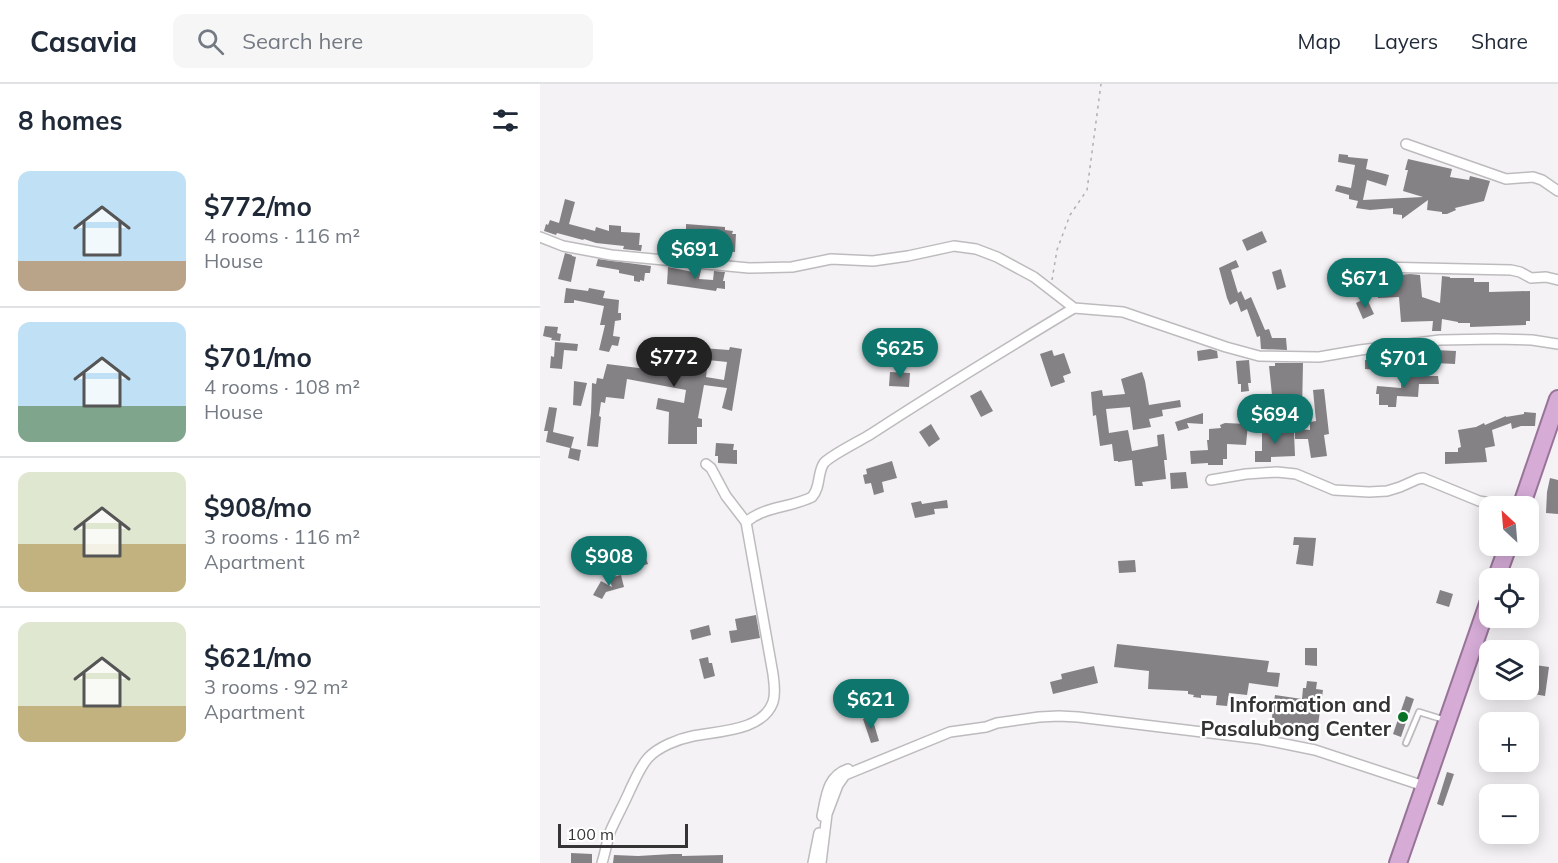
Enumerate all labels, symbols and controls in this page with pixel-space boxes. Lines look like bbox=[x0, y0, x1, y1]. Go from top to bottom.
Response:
search box bbox=[173, 14, 593, 68]
text: Casavia bbox=[30, 24, 137, 59]
icon: search bbox=[194, 25, 227, 58]
text: Search here bbox=[242, 27, 363, 55]
text: Map bbox=[1298, 28, 1341, 54]
text: Layers bbox=[1374, 28, 1438, 54]
text: Share bbox=[1471, 28, 1528, 54]
text: 8 homes bbox=[18, 104, 122, 137]
icon: filters bbox=[489, 104, 522, 137]
text: $772/mo bbox=[204, 190, 312, 223]
icon: home bbox=[66, 195, 138, 267]
text: 4 rooms · 116 m² bbox=[204, 223, 360, 248]
pin: $691 bbox=[659, 229, 731, 280]
text: $691 bbox=[671, 236, 719, 261]
text: House bbox=[204, 248, 263, 273]
pin: $671 bbox=[1329, 258, 1401, 309]
text: $671 bbox=[1341, 265, 1389, 290]
pin: $625 bbox=[864, 328, 936, 379]
text: $625 bbox=[876, 335, 924, 360]
pin: $772 bbox=[638, 337, 710, 388]
pin: $701 bbox=[1368, 338, 1440, 389]
text: $701/mo bbox=[204, 341, 312, 374]
text: $772 bbox=[650, 344, 698, 369]
text: $701 bbox=[1380, 345, 1428, 370]
icon: home bbox=[66, 346, 138, 418]
text: 4 rooms · 108 m² bbox=[204, 374, 360, 399]
pin: $694 bbox=[1239, 394, 1311, 445]
text: House bbox=[204, 399, 263, 424]
text: $694 bbox=[1251, 401, 1299, 426]
text: $908/mo bbox=[204, 491, 312, 524]
icon: home bbox=[66, 496, 138, 568]
north arrow bbox=[1479, 496, 1539, 556]
map controls bbox=[1479, 496, 1539, 844]
text: 3 rooms · 116 m² bbox=[204, 524, 360, 549]
pin: $908 bbox=[573, 536, 645, 587]
text: $908 bbox=[585, 543, 633, 568]
text: Apartment bbox=[204, 549, 305, 574]
button: locate bbox=[1479, 568, 1539, 628]
button: layers bbox=[1479, 640, 1539, 700]
text: $621/mo bbox=[204, 641, 312, 674]
icon: home bbox=[66, 646, 138, 718]
text: 3 rooms · 92 m² bbox=[204, 674, 348, 699]
pin: $621 bbox=[835, 679, 907, 730]
text: $621 bbox=[847, 686, 895, 711]
place label: Information and Pasalubong Center bbox=[1201, 691, 1392, 741]
text: Apartment bbox=[204, 699, 305, 724]
marker: Information and Pasalubong Center bbox=[1396, 710, 1410, 724]
button: + bbox=[1479, 712, 1539, 772]
button: − bbox=[1479, 784, 1539, 844]
scale bar bbox=[558, 821, 688, 848]
text: 100 m bbox=[567, 824, 614, 844]

